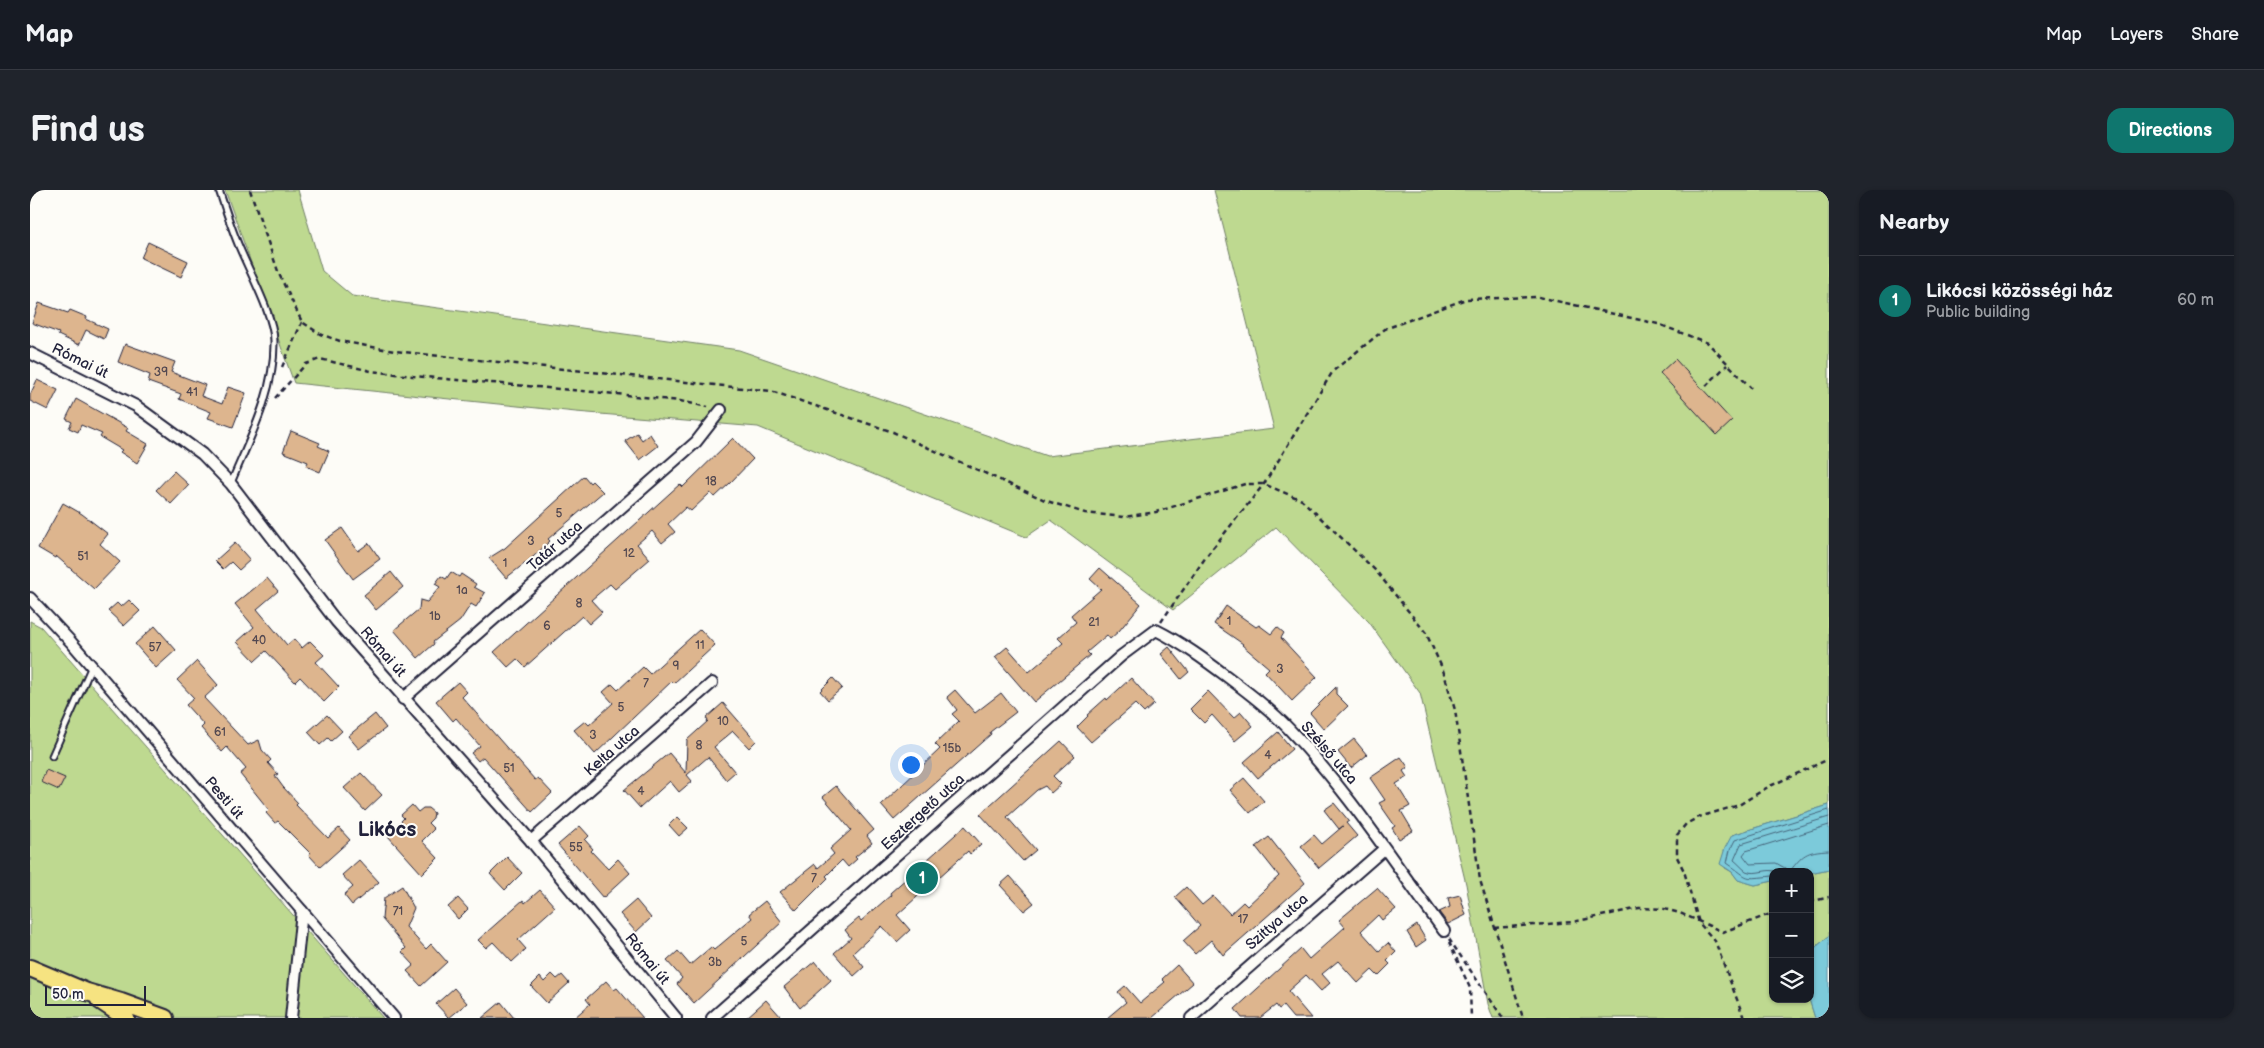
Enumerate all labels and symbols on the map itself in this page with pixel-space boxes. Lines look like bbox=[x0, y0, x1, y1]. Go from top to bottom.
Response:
street label: Római út bbox=[49, 339, 112, 383]
house number: 39 bbox=[154, 365, 168, 380]
house number: 41 bbox=[186, 385, 198, 400]
house number: 18 bbox=[705, 474, 717, 489]
house number: 5 bbox=[556, 506, 563, 521]
street label: Tatár utca bbox=[523, 517, 587, 575]
house number: 3 bbox=[527, 534, 535, 549]
house number: 12 bbox=[623, 546, 635, 561]
house number: 51 bbox=[77, 549, 89, 564]
house number: 1 bbox=[503, 556, 507, 571]
house number: 1a bbox=[456, 583, 468, 598]
house number: 8 bbox=[576, 596, 583, 611]
house number: 1b bbox=[429, 609, 441, 624]
house number: 1 bbox=[1227, 614, 1231, 629]
house number: 21 bbox=[1088, 615, 1100, 630]
house number: 6 bbox=[543, 619, 551, 634]
street label: Római út bbox=[356, 623, 410, 681]
house number: 40 bbox=[252, 633, 266, 648]
house number: 11 bbox=[695, 638, 705, 653]
house number: 57 bbox=[149, 640, 161, 655]
house number: 9 bbox=[673, 659, 680, 674]
house number: 3 bbox=[1276, 662, 1284, 677]
house number: 7 bbox=[643, 676, 649, 691]
house number: 5 bbox=[618, 700, 625, 715]
house number: 10 bbox=[717, 714, 729, 729]
street label: Szélső utca bbox=[1297, 718, 1361, 788]
street label: Kelta utca bbox=[580, 722, 644, 780]
house number: 61 bbox=[214, 725, 226, 740]
house number: 3 bbox=[589, 728, 597, 743]
house number: 8 bbox=[696, 738, 703, 753]
house number: 15b bbox=[943, 741, 961, 756]
house number: 4 bbox=[1264, 748, 1272, 763]
your location bbox=[898, 752, 924, 778]
house number: 51 bbox=[503, 761, 515, 776]
street label: Esztergető utca bbox=[877, 770, 969, 854]
street label: Pesti út bbox=[200, 773, 248, 823]
house number: 4 bbox=[637, 784, 645, 799]
district label: Likócs bbox=[358, 818, 416, 842]
house number: 55 bbox=[569, 840, 583, 855]
pin: 1 bbox=[906, 859, 938, 897]
house number: 7 bbox=[811, 871, 817, 886]
street label: Szittya utca bbox=[1242, 890, 1312, 954]
house number: 71 bbox=[393, 904, 403, 919]
house number: 17 bbox=[1238, 912, 1248, 927]
street label: Római út bbox=[621, 930, 674, 989]
house number: 5 bbox=[741, 934, 748, 949]
house number: 3b bbox=[708, 955, 722, 970]
scale bar bbox=[45, 983, 146, 1006]

